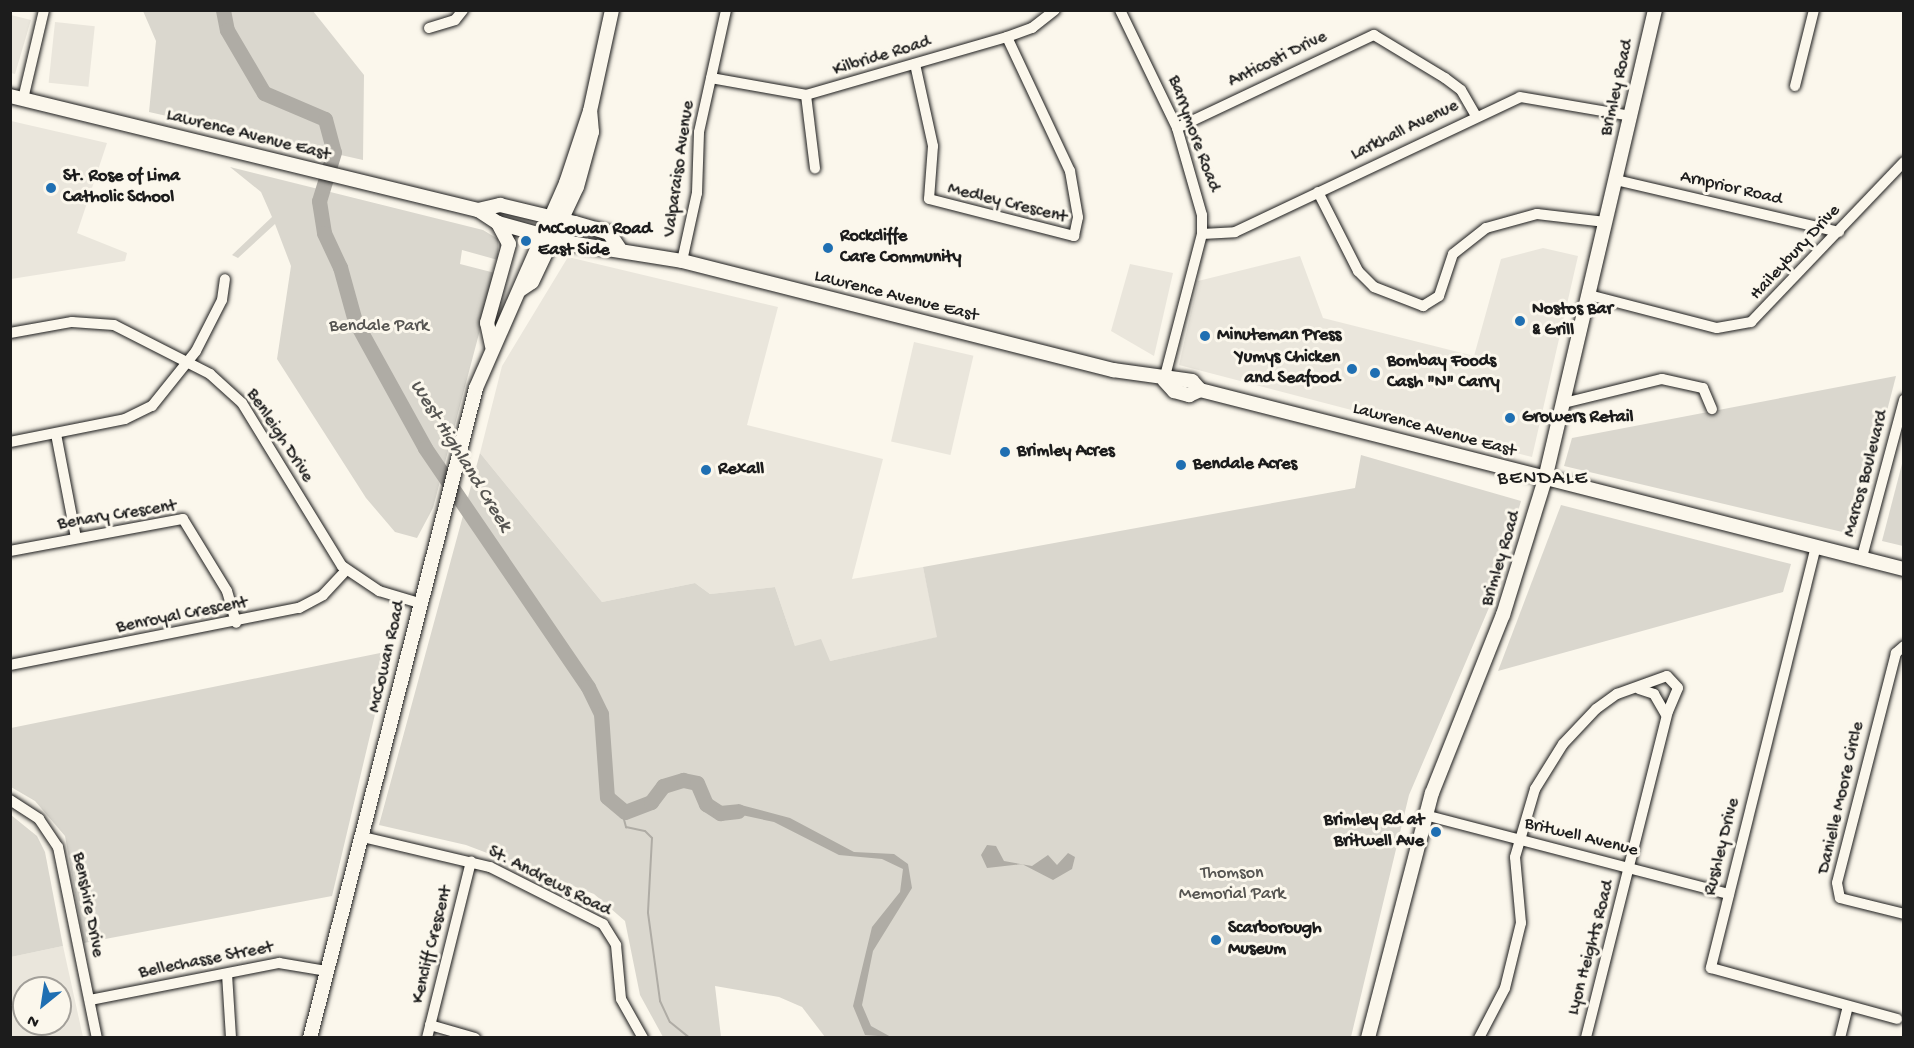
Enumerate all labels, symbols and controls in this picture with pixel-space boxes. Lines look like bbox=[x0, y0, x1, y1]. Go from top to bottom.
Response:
street label: Anticosti Drive bbox=[1225, 27, 1331, 93]
street label: Kilbride Road bbox=[831, 32, 933, 82]
street label: Brimley Road bbox=[1596, 38, 1640, 138]
street label: Barrymore Road bbox=[1162, 73, 1224, 195]
street label: Larkhall Avenue bbox=[1348, 96, 1462, 166]
street label: Valparaiso Avenue bbox=[660, 99, 700, 239]
street label: Lawrence Avenue East bbox=[164, 105, 332, 167]
place label: St. Rose of Lima Catholic School bbox=[63, 167, 180, 210]
street label: Arnprior Road bbox=[1678, 167, 1784, 211]
street label: Medley Crescent bbox=[945, 179, 1069, 229]
marker: St. Rose of Lima Catholic School bbox=[44, 181, 58, 195]
street label: Haileybury Drive bbox=[1746, 201, 1846, 305]
place label: McCowan Road East Side bbox=[538, 220, 652, 262]
place label: Rockcliffe Care Community bbox=[840, 227, 961, 270]
marker: McCowan Road East Side bbox=[519, 234, 533, 248]
marker: Rockcliffe Care Community bbox=[821, 241, 835, 255]
street label: Lawrence Avenue East bbox=[812, 266, 980, 328]
place label: Nostos Bar & Grill bbox=[1532, 300, 1613, 342]
marker: Nostos Bar & Grill bbox=[1513, 314, 1527, 328]
park label: Bendale Park bbox=[329, 316, 429, 338]
place label: Minuteman Press bbox=[1217, 325, 1341, 347]
marker: Minuteman Press bbox=[1198, 329, 1212, 343]
place label: Yumys Chicken and Seafood bbox=[1235, 348, 1340, 391]
place label: Bombay Foods Cash "N" Carry bbox=[1387, 352, 1500, 394]
marker: Yumys Chicken and Seafood bbox=[1345, 362, 1359, 376]
marker: Bombay Foods Cash "N" Carry bbox=[1368, 366, 1382, 380]
water label: West Highland Creek bbox=[404, 376, 516, 536]
street label: Benleigh Drive bbox=[241, 385, 317, 487]
street label: Lawrence Avenue East bbox=[1350, 399, 1518, 463]
place label: Growers Retail bbox=[1522, 407, 1633, 429]
street label: Marcos Boulevard bbox=[1840, 408, 1894, 540]
marker: Growers Retail bbox=[1503, 411, 1517, 425]
place label: Brimley Acres bbox=[1017, 441, 1115, 463]
marker: Brimley Acres bbox=[998, 445, 1012, 459]
place label: Bendale Acres bbox=[1193, 454, 1297, 476]
marker: Bendale Acres bbox=[1174, 458, 1188, 472]
place label: Rexall bbox=[718, 459, 764, 481]
marker: Rexall bbox=[699, 463, 713, 477]
district label: BENDALE bbox=[1498, 467, 1588, 491]
street label: Benary Crescent bbox=[56, 496, 178, 536]
street label: Brimley Road bbox=[1477, 509, 1527, 609]
street label: Benroyal Crescent bbox=[115, 593, 249, 639]
street label: McCowan Road bbox=[365, 599, 411, 715]
street label: Danielle Moore Circle bbox=[1814, 720, 1870, 876]
street label: Rushley Drive bbox=[1700, 796, 1746, 898]
place label: Brimley Rd at Britwell Ave bbox=[1324, 811, 1424, 854]
street label: Britwell Avenue bbox=[1522, 813, 1640, 863]
marker: Brimley Rd at Britwell Ave bbox=[1429, 825, 1443, 839]
street label: St. Andrews Road bbox=[484, 842, 614, 922]
street label: Benshire Drive bbox=[66, 851, 108, 959]
park label: Thomson Memorial Park bbox=[1179, 864, 1285, 906]
street label: Lyon Heights Road bbox=[1564, 878, 1620, 1018]
street label: Kencliff Crescent bbox=[408, 884, 458, 1006]
place label: Scarborough Museum bbox=[1228, 919, 1322, 962]
marker: Scarborough Museum bbox=[1209, 933, 1223, 947]
street label: Bellechasse Street bbox=[137, 937, 275, 985]
north arrow bbox=[12, 976, 72, 1036]
text: N bbox=[24, 1009, 43, 1031]

